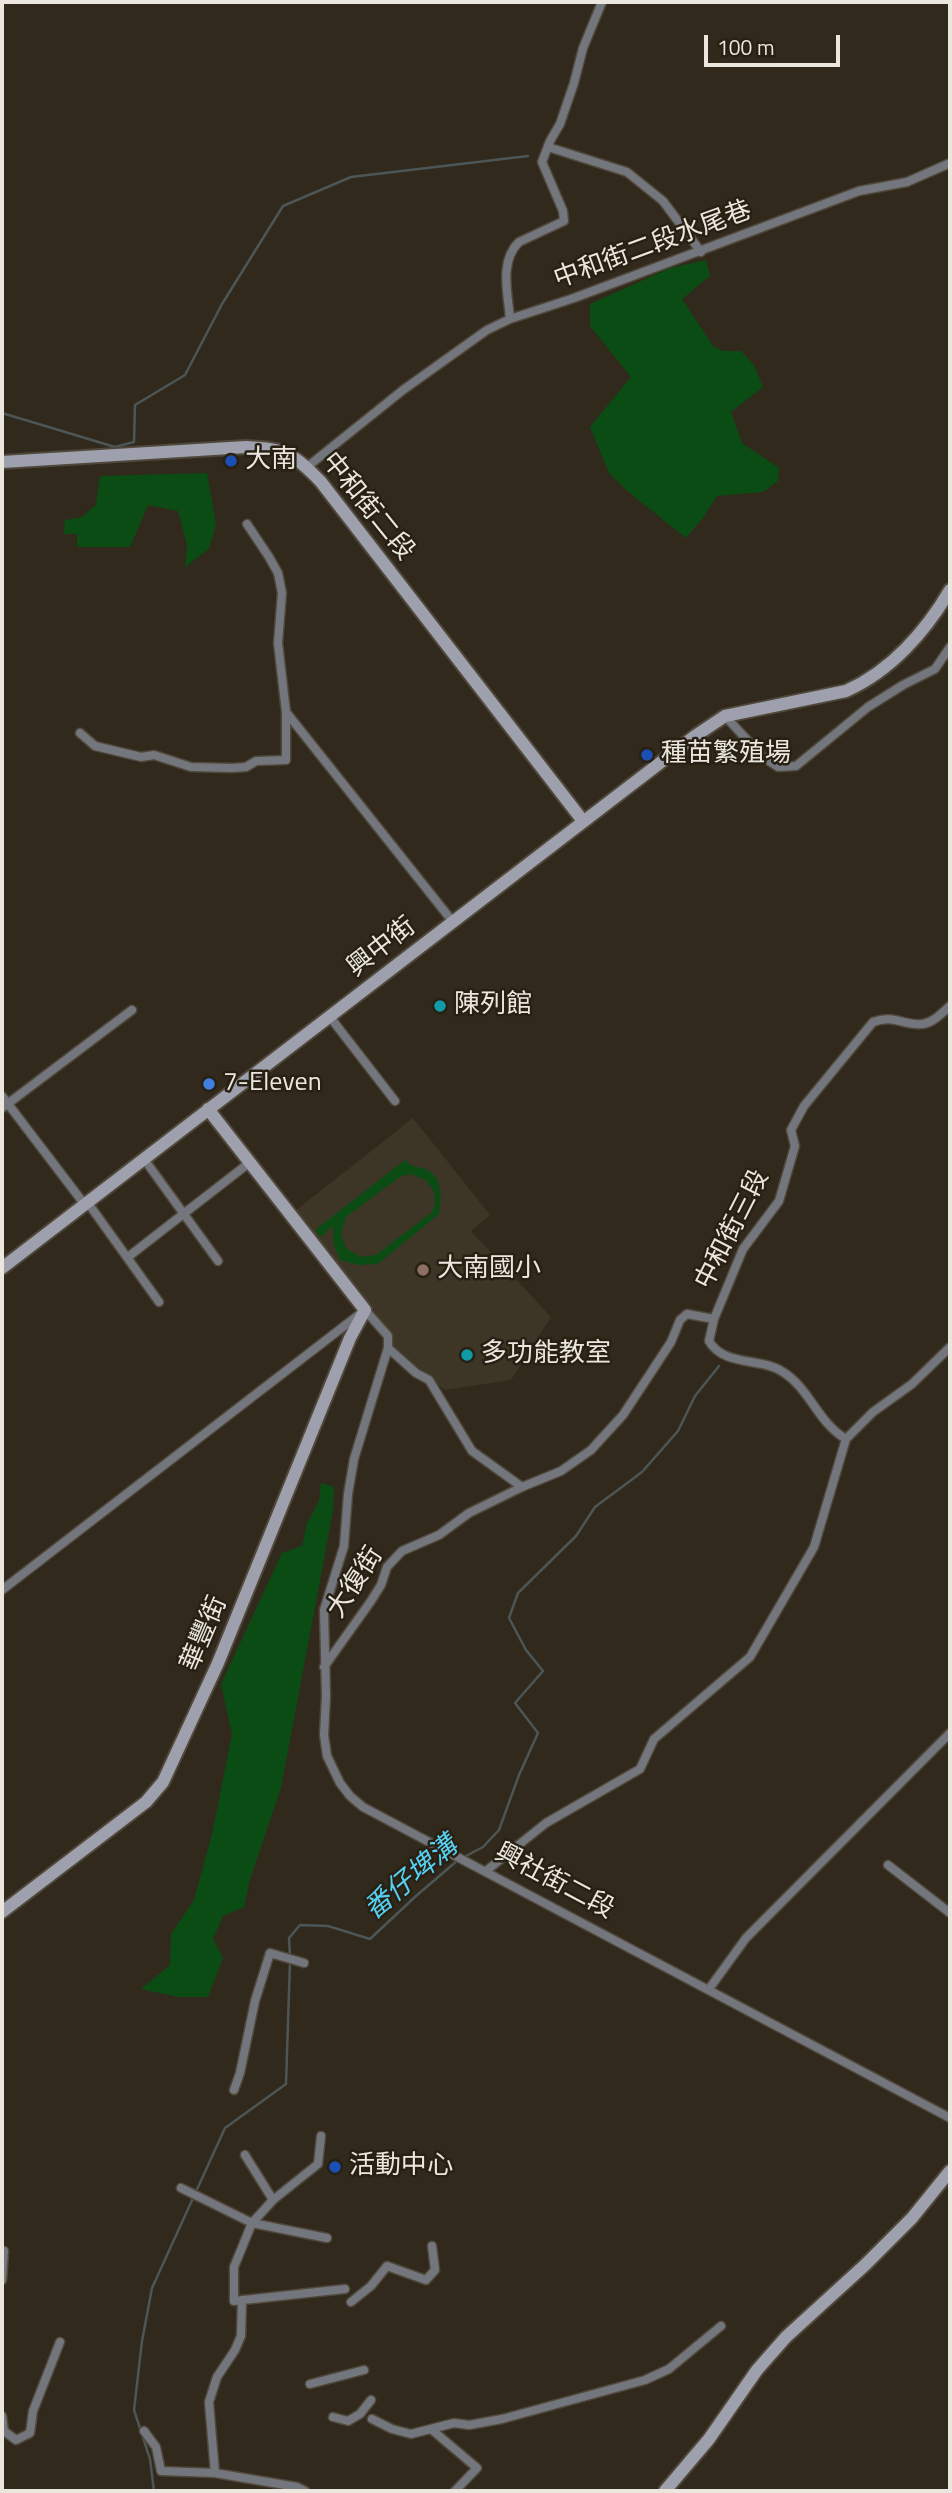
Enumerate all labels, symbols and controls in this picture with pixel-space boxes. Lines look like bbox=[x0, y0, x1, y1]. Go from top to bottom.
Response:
scale bar bbox=[707, 21, 844, 65]
text: 100 m bbox=[717, 31, 774, 63]
street label: 中和街二段水尾巷 bbox=[550, 196, 756, 296]
place label: 大南 bbox=[245, 445, 297, 477]
street label: 中和街二段 bbox=[314, 447, 420, 567]
marker: 大南 bbox=[223, 453, 239, 469]
place label: 種苗繁殖場 bbox=[661, 739, 791, 771]
marker: 種苗繁殖場 bbox=[639, 747, 655, 763]
street label: 興中街 bbox=[342, 912, 422, 984]
place label: 陳列館 bbox=[454, 990, 532, 1022]
marker: 陳列館 bbox=[432, 998, 448, 1014]
place label: 7-Eleven bbox=[223, 1068, 322, 1100]
marker: 7-Eleven bbox=[201, 1076, 217, 1092]
street label: 中和街三段 bbox=[690, 1165, 776, 1295]
place label: 大南國小 bbox=[437, 1254, 541, 1286]
marker: 大南國小 bbox=[415, 1262, 431, 1278]
place label: 多功能教室 bbox=[481, 1339, 611, 1371]
marker: 多功能教室 bbox=[459, 1347, 475, 1363]
street label: 大復街 bbox=[322, 1542, 390, 1624]
street label: 華豐街 bbox=[175, 1592, 235, 1676]
water label: 番仔埤溝 bbox=[358, 1830, 466, 1928]
street label: 興社街二段 bbox=[489, 1838, 619, 1926]
place label: 活動中心 bbox=[349, 2151, 453, 2183]
marker: 活動中心 bbox=[327, 2159, 343, 2175]

